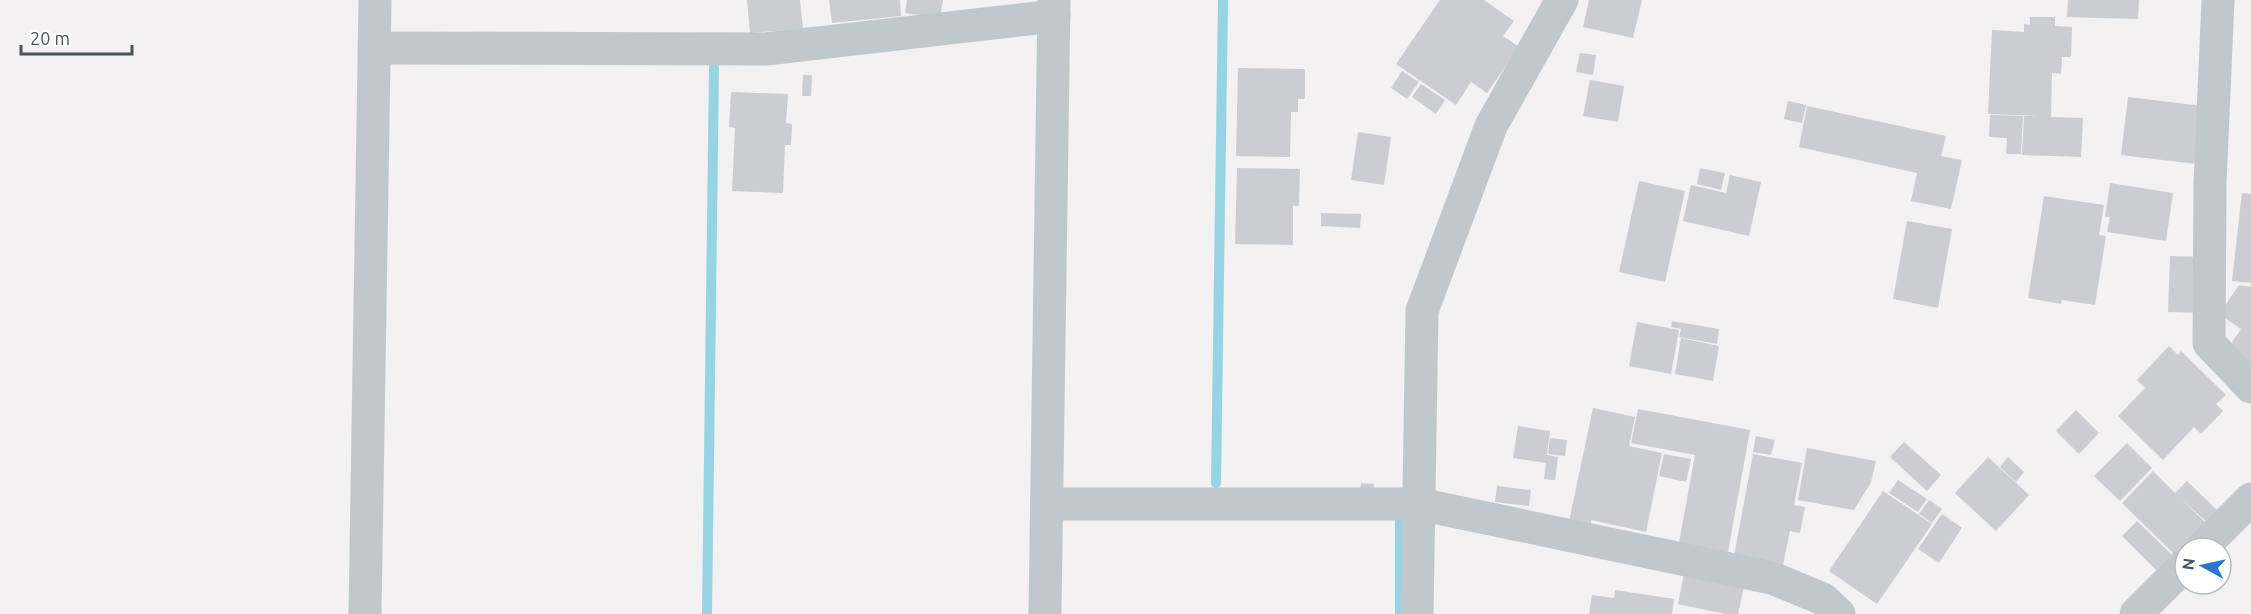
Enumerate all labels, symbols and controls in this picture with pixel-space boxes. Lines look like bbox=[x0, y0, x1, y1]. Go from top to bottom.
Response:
scale bar bbox=[21, 18, 132, 56]
text: 20 m bbox=[30, 28, 70, 48]
north arrow bbox=[2173, 536, 2233, 596]
text: N bbox=[2178, 557, 2198, 571]

